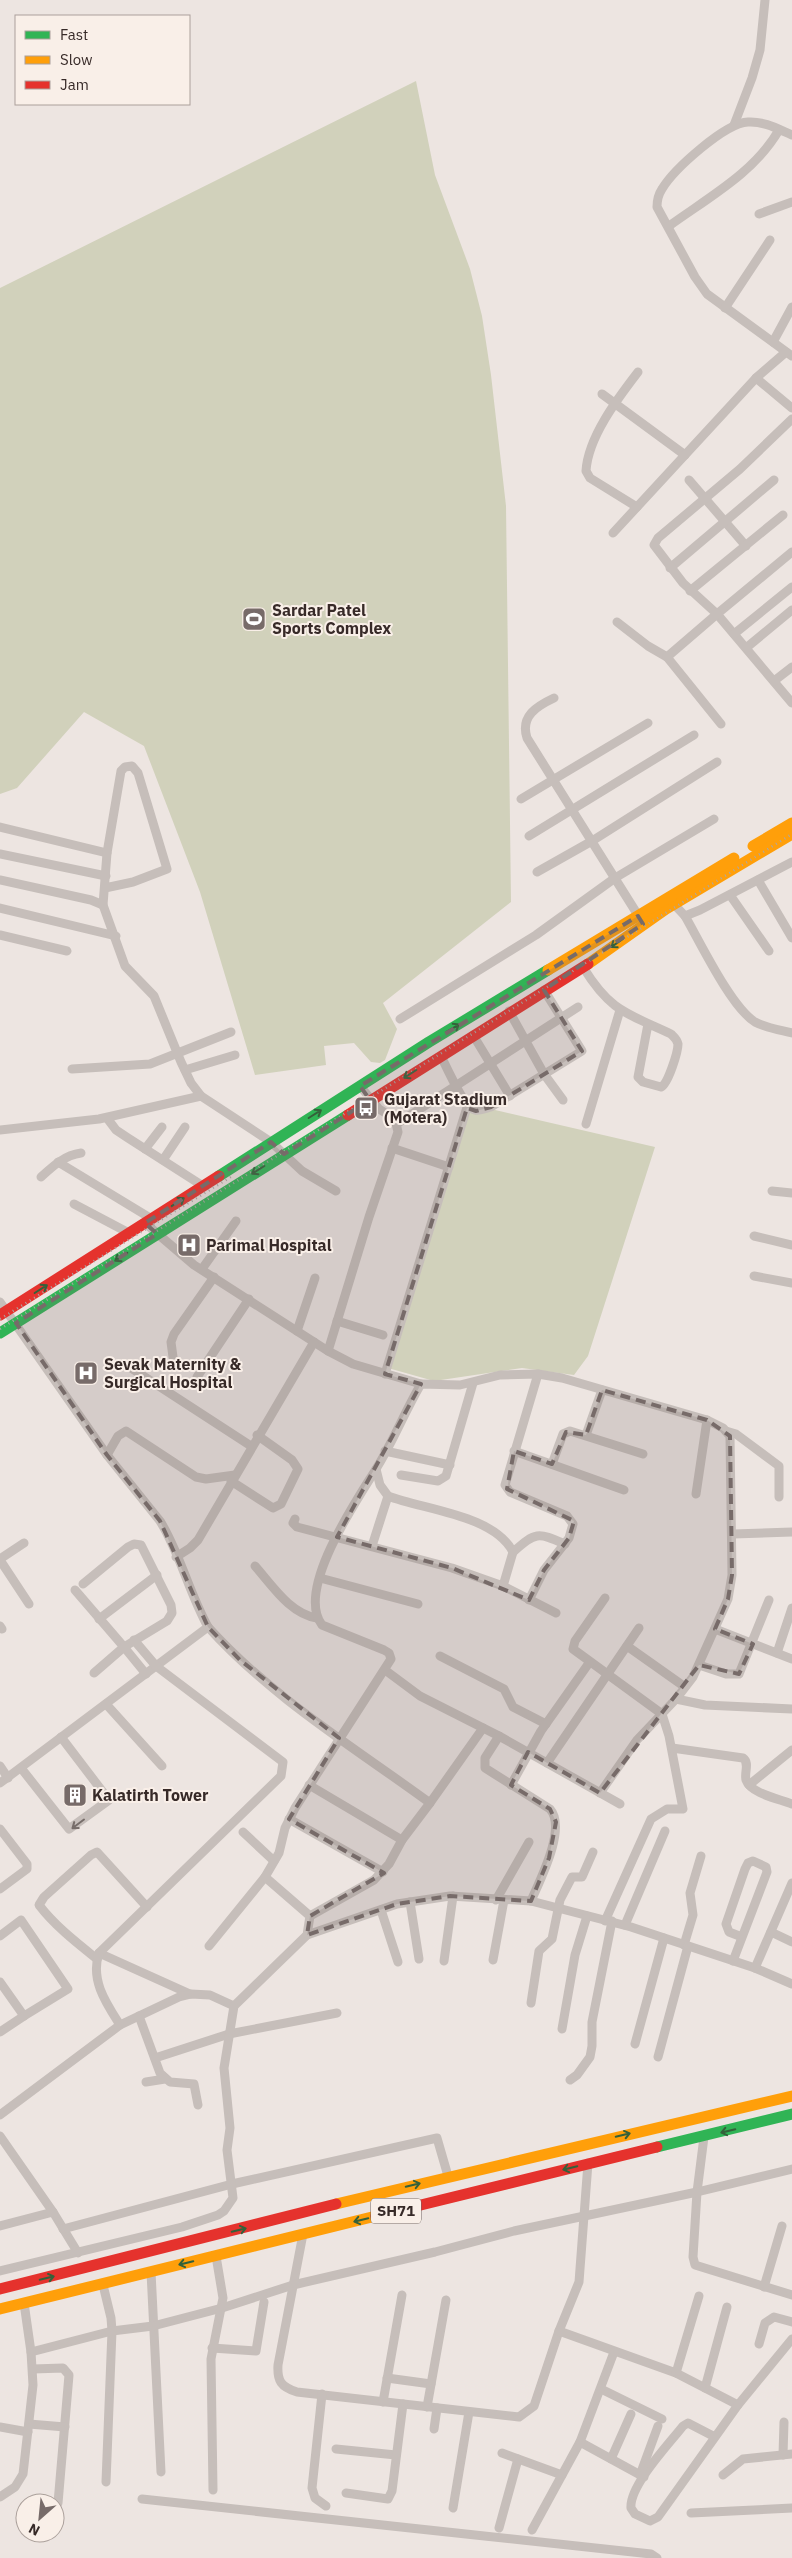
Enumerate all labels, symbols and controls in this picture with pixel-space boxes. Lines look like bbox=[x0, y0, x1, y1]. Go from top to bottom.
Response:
legend bbox=[15, 15, 190, 105]
text: Fast bbox=[60, 25, 88, 44]
text: Slow bbox=[60, 50, 93, 69]
text: Jam bbox=[60, 75, 89, 94]
place label: Sardar Patel Sports Complex bbox=[272, 600, 391, 638]
sports icon: Sardar Patel Sports Complex bbox=[241, 606, 267, 632]
one-way arrow bbox=[610, 938, 624, 948]
one-way arrow bbox=[445, 1022, 459, 1032]
one-way arrow bbox=[404, 1069, 418, 1079]
place label: Gujarat Stadium (Motera) bbox=[384, 1089, 507, 1127]
bus stop icon: Gujarat Stadium (Motera) bbox=[353, 1095, 379, 1121]
one-way arrow bbox=[308, 1109, 322, 1119]
one-way arrow bbox=[252, 1166, 266, 1176]
one-way arrow bbox=[171, 1196, 185, 1206]
hospital icon: Parimal Hospital bbox=[176, 1232, 202, 1258]
place label: Parimal Hospital bbox=[206, 1235, 332, 1255]
one-way arrow bbox=[114, 1252, 128, 1263]
one-way arrow bbox=[34, 1284, 48, 1294]
place label: Sevak Maternity & Surgical Hospital bbox=[104, 1354, 242, 1392]
hospital icon: Sevak Maternity & Surgical Hospital bbox=[73, 1360, 99, 1386]
building icon: Kalatirth Tower bbox=[62, 1782, 88, 1808]
place label: Kalatirth Tower bbox=[92, 1785, 209, 1805]
one-way arrow bbox=[72, 1818, 85, 1829]
one-way arrow bbox=[720, 2127, 736, 2136]
one-way arrow bbox=[614, 2130, 630, 2139]
one-way arrow bbox=[562, 2163, 578, 2173]
one-way arrow bbox=[405, 2180, 421, 2190]
road number: SH71 bbox=[371, 2198, 421, 2224]
one-way arrow bbox=[353, 2215, 369, 2225]
one-way arrow bbox=[231, 2225, 247, 2234]
one-way arrow bbox=[179, 2259, 195, 2268]
one-way arrow bbox=[39, 2273, 55, 2282]
north arrow bbox=[15, 2493, 65, 2543]
text: N bbox=[25, 2519, 43, 2540]

